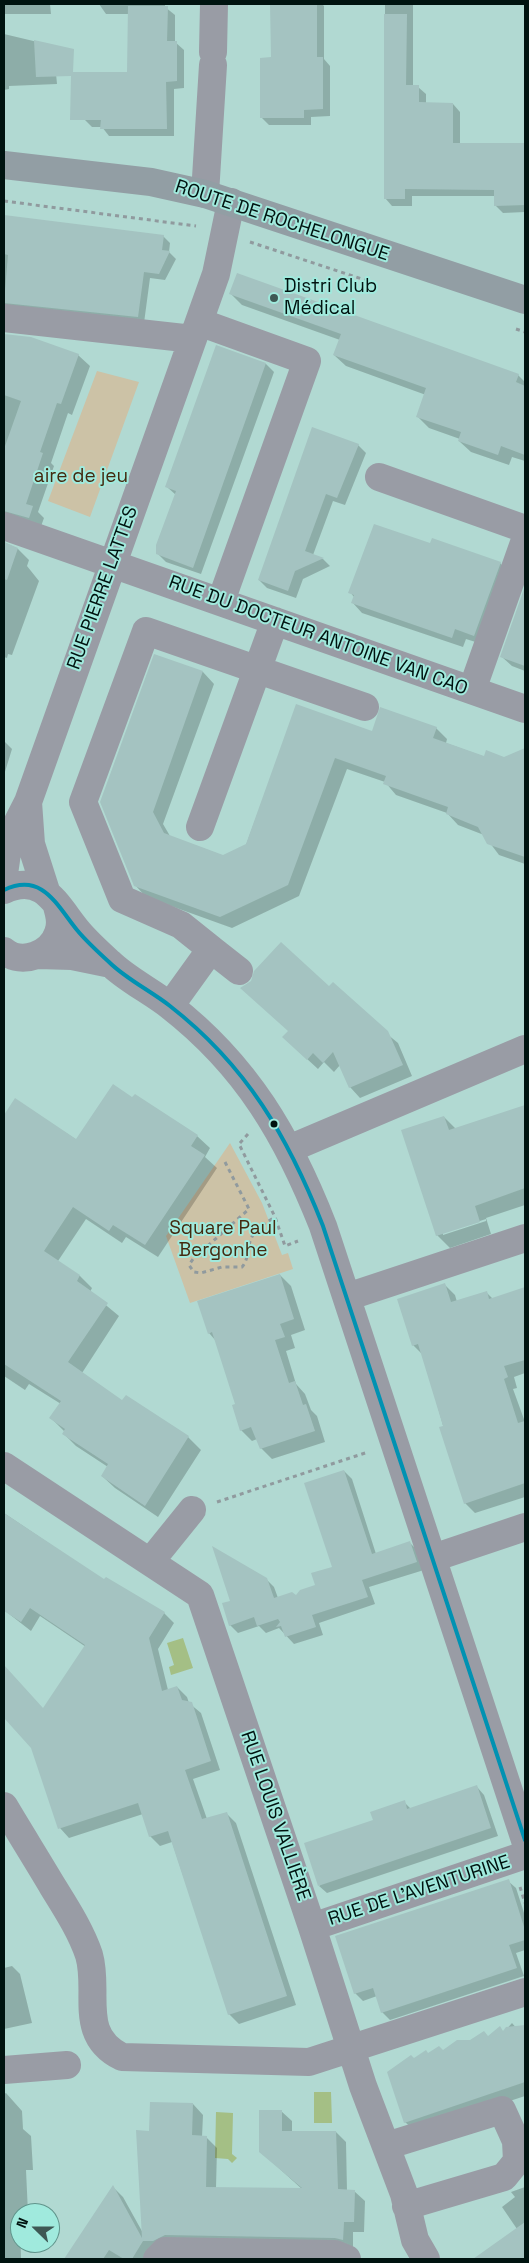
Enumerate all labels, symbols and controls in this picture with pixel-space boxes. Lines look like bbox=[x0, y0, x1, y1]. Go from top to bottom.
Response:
street label: ROUTE DE ROCHELONGUE bbox=[172, 176, 392, 266]
place label: Distri Club Médical bbox=[284, 276, 377, 320]
marker: Distri Club Médical bbox=[268, 292, 280, 304]
park label: aire de jeu bbox=[34, 466, 128, 488]
street label: RUE PIERRE LATTES bbox=[63, 503, 143, 673]
street label: RUE DU DOCTEUR ANTOINE VAN CAO bbox=[165, 571, 471, 701]
unlabelled marker bbox=[269, 1119, 279, 1129]
park label: Square Paul Bergonhe bbox=[169, 1218, 277, 1262]
street label: RUE LOUIS VALLIÈRE bbox=[235, 1728, 315, 1904]
street label: RUE DE L'AVENTURINE bbox=[325, 1851, 513, 1931]
north arrow bbox=[10, 2203, 60, 2253]
text: N bbox=[12, 2215, 32, 2230]

